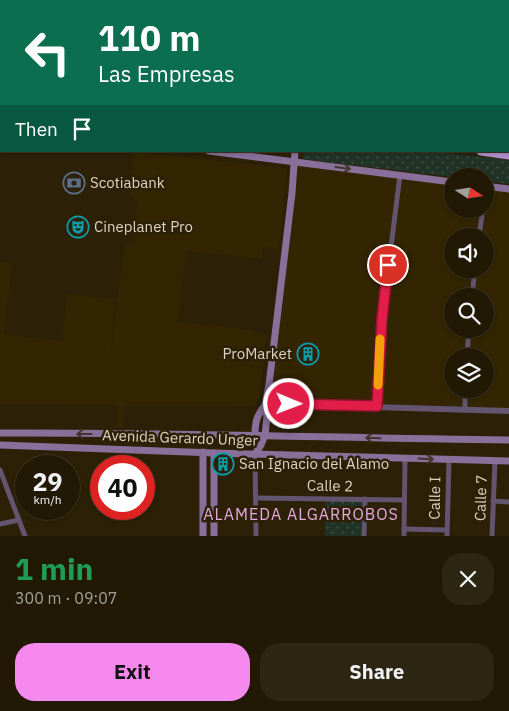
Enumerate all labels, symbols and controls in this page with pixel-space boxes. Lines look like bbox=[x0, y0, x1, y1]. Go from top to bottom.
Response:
text: 110 m bbox=[98, 15, 201, 61]
icon: left bbox=[15, 20, 80, 85]
text: Las Empresas bbox=[98, 59, 235, 88]
icon: arrive bbox=[68, 115, 96, 143]
text: Then bbox=[15, 117, 58, 141]
one-way arrow bbox=[335, 163, 351, 173]
north arrow bbox=[444, 168, 494, 218]
map controls bbox=[444, 168, 494, 398]
bank icon: Scotiabank bbox=[62, 171, 86, 195]
place label: Scotiabank bbox=[90, 173, 165, 192]
theatre icon: Cineplanet Pro bbox=[66, 215, 90, 239]
place label: Cineplanet Pro bbox=[94, 217, 193, 236]
button: sound bbox=[444, 228, 494, 278]
pin bbox=[367, 244, 409, 286]
icon: arrive bbox=[374, 251, 402, 279]
button: search bbox=[444, 288, 494, 338]
building icon: ProMarket bbox=[296, 342, 320, 366]
place label: ProMarket bbox=[222, 344, 292, 363]
button: layers bbox=[444, 348, 494, 398]
position arrow bbox=[262, 377, 314, 429]
street label: Avenida Gerardo Unger bbox=[102, 425, 259, 450]
one-way arrow bbox=[77, 429, 93, 439]
one-way arrow bbox=[365, 433, 382, 443]
building icon: San Ignacio del Alamo bbox=[211, 452, 235, 476]
place label: San Ignacio del Alamo bbox=[239, 454, 389, 473]
one-way arrow bbox=[418, 454, 434, 463]
speed limit sign: 40 bbox=[90, 455, 155, 520]
text: 29 bbox=[32, 465, 63, 498]
street label: Calle 7 bbox=[470, 475, 491, 521]
street label: Calle 2 bbox=[307, 476, 353, 495]
street label: Calle I bbox=[425, 476, 444, 520]
text: km/h bbox=[33, 492, 62, 507]
district label: ALAMEDA ALGARROBOS bbox=[203, 504, 399, 524]
text: 1 min bbox=[15, 549, 93, 588]
button: close bbox=[442, 553, 494, 605]
text: 300 m · 09:07 bbox=[15, 588, 117, 608]
button: Exit bbox=[15, 643, 250, 701]
button: Share bbox=[260, 643, 494, 701]

